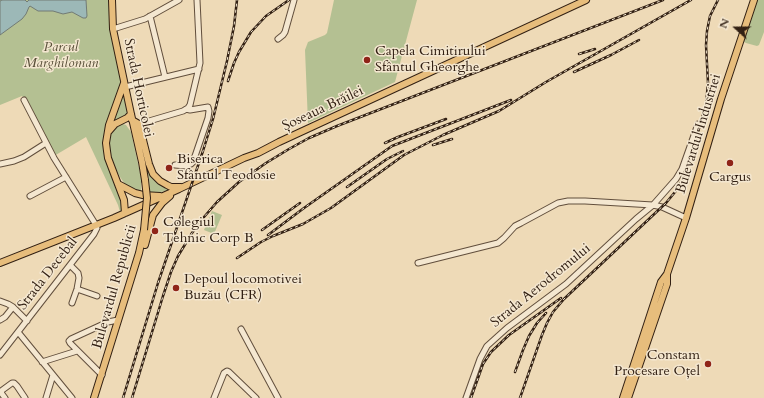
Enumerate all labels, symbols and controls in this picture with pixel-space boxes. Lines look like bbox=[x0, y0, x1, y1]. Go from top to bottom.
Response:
north arrow bbox=[716, 8, 756, 48]
text: N bbox=[716, 16, 733, 31]
street label: Strada Horticolei bbox=[119, 37, 157, 139]
park label: Parcul Marghiloman bbox=[24, 40, 98, 72]
place label: Capela Cimitirului Sfântul Gheorghe bbox=[375, 44, 486, 76]
marker: Capela Cimitirului Sfântul Gheorghe bbox=[362, 55, 372, 65]
street label: Bulevardul Industriei bbox=[673, 72, 725, 196]
street label: Șoseaua Brăilei bbox=[280, 83, 366, 135]
place label: Biserica Sfântul Teodosie bbox=[177, 152, 276, 184]
marker: Cargus bbox=[725, 158, 735, 168]
marker: Biserica Sfântul Teodosie bbox=[164, 163, 174, 173]
place label: Cargus bbox=[709, 170, 751, 186]
place label: Colegiul Tehnic Corp B bbox=[163, 215, 253, 248]
street label: Bulevardul Republicii bbox=[89, 223, 141, 351]
marker: Colegiul Tehnic Corp B bbox=[150, 226, 160, 236]
street label: Strada Decebal bbox=[14, 234, 82, 314]
street label: Strada Aerodromului bbox=[488, 241, 594, 331]
place label: Depoul locomotivei Buzău (CFR) bbox=[184, 272, 302, 304]
marker: Depoul locomotivei Buzău (CFR) bbox=[171, 283, 181, 293]
place label: Constam Procesare Oțel bbox=[614, 348, 700, 380]
marker: Constam Procesare Oțel bbox=[703, 359, 713, 369]

